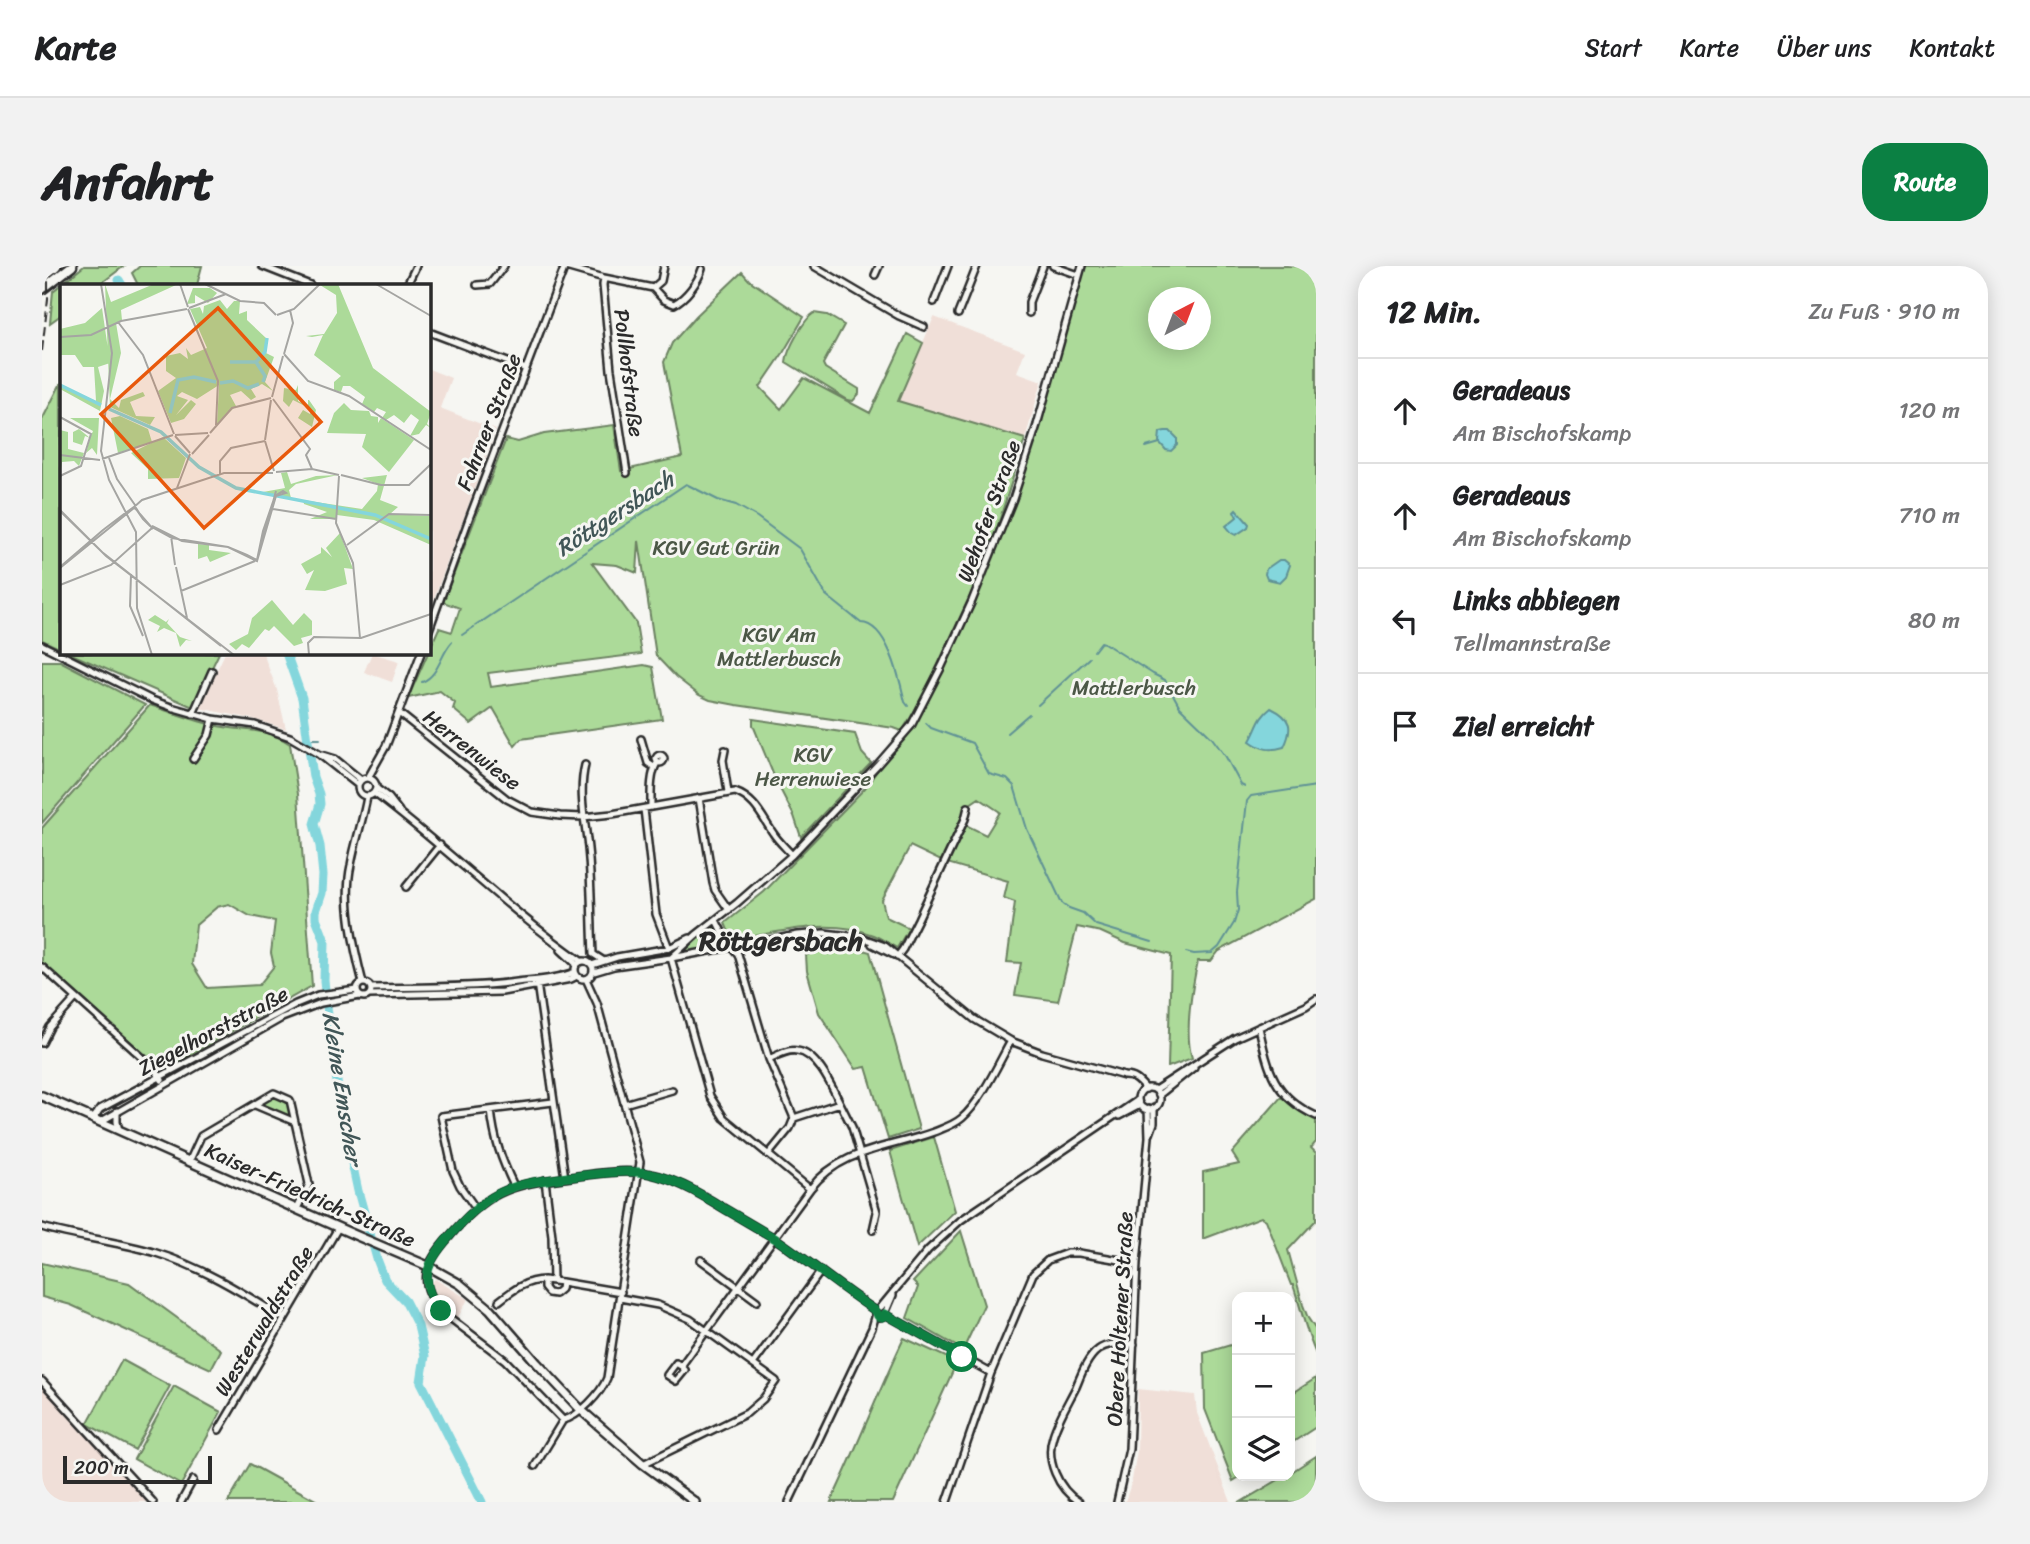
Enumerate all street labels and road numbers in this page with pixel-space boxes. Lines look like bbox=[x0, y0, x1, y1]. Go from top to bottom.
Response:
street label: Pollhofstraße bbox=[602, 307, 656, 439]
street label: Fahrner Straße bbox=[445, 347, 533, 496]
street label: Wehofer Straße bbox=[946, 434, 1032, 587]
street label: Herrenwiese bbox=[414, 699, 530, 801]
street label: Ziegelhorststraße bbox=[131, 975, 296, 1087]
street label: Kaiser-Friedrich-Straße bbox=[198, 1131, 422, 1259]
street label: Obere Holtener Straße bbox=[1095, 1210, 1145, 1427]
street label: Westerwaldstraße bbox=[204, 1238, 324, 1404]

